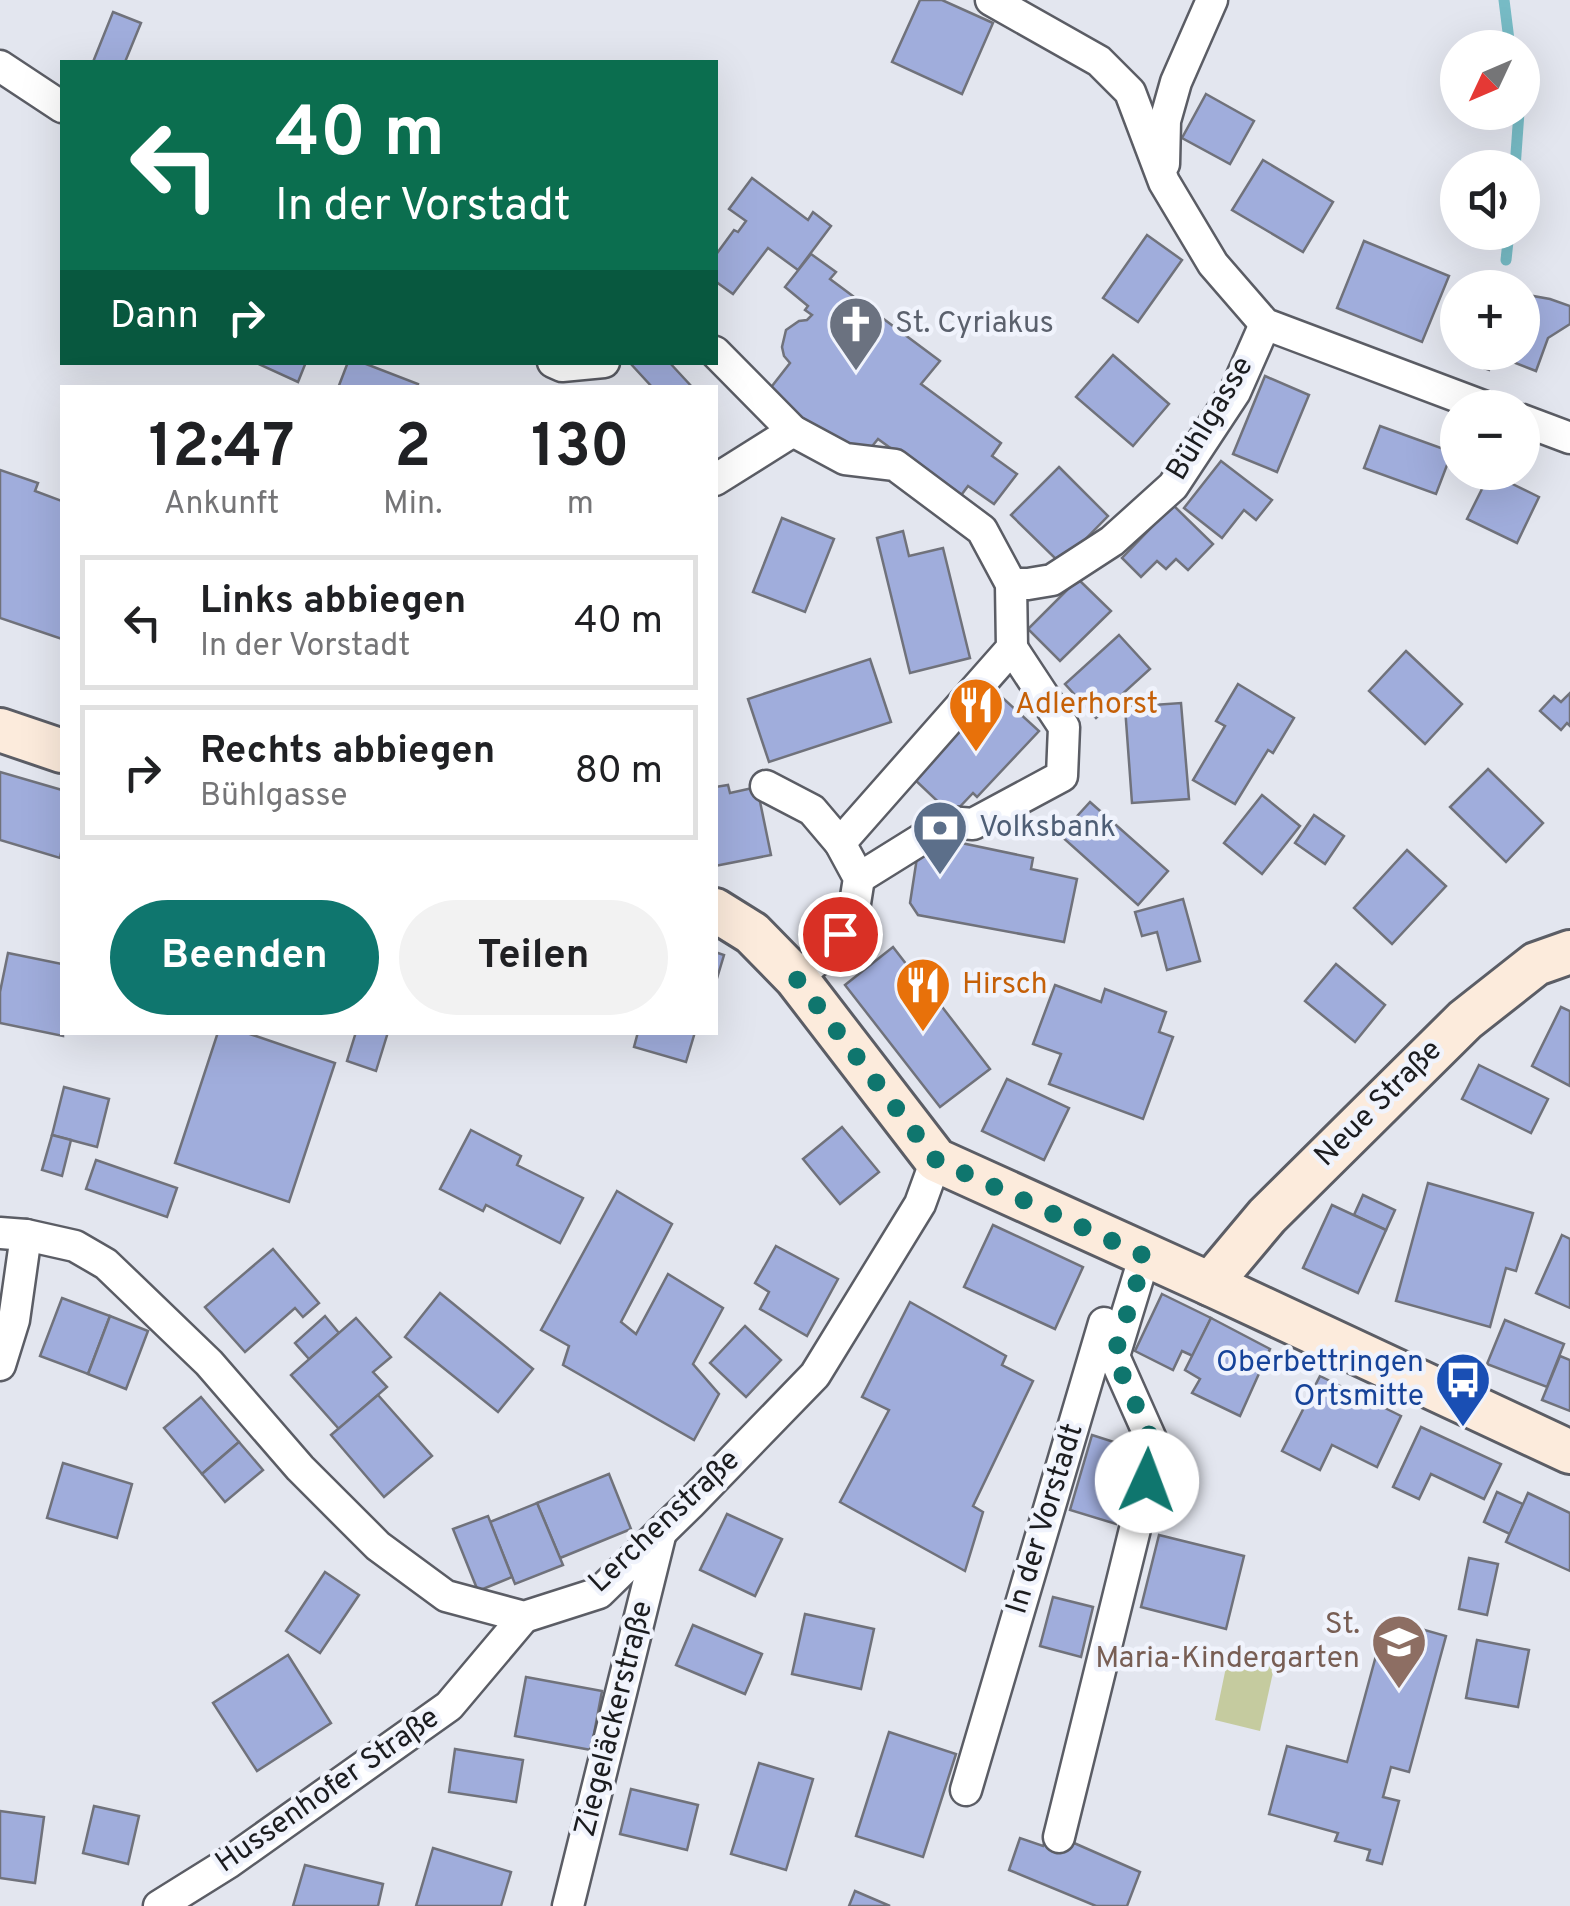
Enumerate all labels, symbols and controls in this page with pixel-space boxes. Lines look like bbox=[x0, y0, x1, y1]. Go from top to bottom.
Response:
north arrow bbox=[1440, 30, 1540, 130]
map controls bbox=[1440, 30, 1540, 490]
text: 40 m bbox=[275, 92, 445, 181]
icon: left bbox=[110, 100, 240, 230]
button: sound bbox=[1440, 150, 1540, 250]
text: In der Vorstadt bbox=[275, 179, 571, 236]
button: + bbox=[1440, 270, 1540, 370]
icon: right bbox=[219, 290, 274, 345]
text: Dann bbox=[110, 293, 199, 342]
church icon: St. Cyriakus bbox=[826, 294, 886, 373]
place label: St. Cyriakus bbox=[895, 306, 1054, 343]
street label: Bühlgasse bbox=[1160, 350, 1262, 488]
button: − bbox=[1440, 390, 1540, 490]
text: 12:47 bbox=[149, 412, 295, 488]
text: 2 bbox=[394, 412, 431, 488]
text: 130 bbox=[531, 412, 629, 488]
text: Ankunft bbox=[164, 485, 279, 525]
text: Min. bbox=[383, 485, 442, 525]
text: m bbox=[567, 485, 594, 525]
text: Links abbiegen bbox=[200, 578, 466, 627]
icon: left bbox=[115, 595, 170, 650]
text: 40 m bbox=[574, 598, 663, 647]
text: In der Vorstadt bbox=[200, 627, 410, 667]
restaurant icon: Adlerhorst bbox=[946, 675, 1006, 754]
place label: Adlerhorst bbox=[1015, 687, 1158, 724]
text: Rechts abbiegen bbox=[200, 728, 495, 777]
icon: right bbox=[115, 745, 170, 800]
text: 80 m bbox=[575, 748, 663, 797]
text: Bühlgasse bbox=[200, 777, 347, 817]
bank icon: Volksbank bbox=[910, 798, 970, 877]
place label: Volksbank bbox=[979, 810, 1116, 847]
pin bbox=[798, 892, 883, 977]
button: Beenden bbox=[110, 900, 379, 1015]
button: Teilen bbox=[399, 900, 668, 1015]
icon: arrive bbox=[813, 907, 868, 962]
restaurant icon: Hirsch bbox=[893, 955, 953, 1034]
place label: Hirsch bbox=[962, 967, 1048, 1004]
street label: Neue Straße bbox=[1308, 1033, 1450, 1175]
place label: Oberbettringen Ortsmitte bbox=[1216, 1345, 1424, 1416]
bus stop icon: Oberbettringen Ortsmitte bbox=[1433, 1350, 1493, 1429]
street label: In der Vorstadt bbox=[999, 1419, 1093, 1619]
position arrow bbox=[1095, 1429, 1199, 1533]
street label: Lerchenstraße bbox=[582, 1443, 748, 1601]
street label: Ziegeläckerstraße bbox=[568, 1597, 662, 1841]
place label: St. Maria-Kindergarten bbox=[1095, 1607, 1360, 1678]
school or university icon: St. Maria-Kindergarten bbox=[1369, 1612, 1429, 1691]
street label: Hussenhofer Straße bbox=[209, 1700, 447, 1882]

